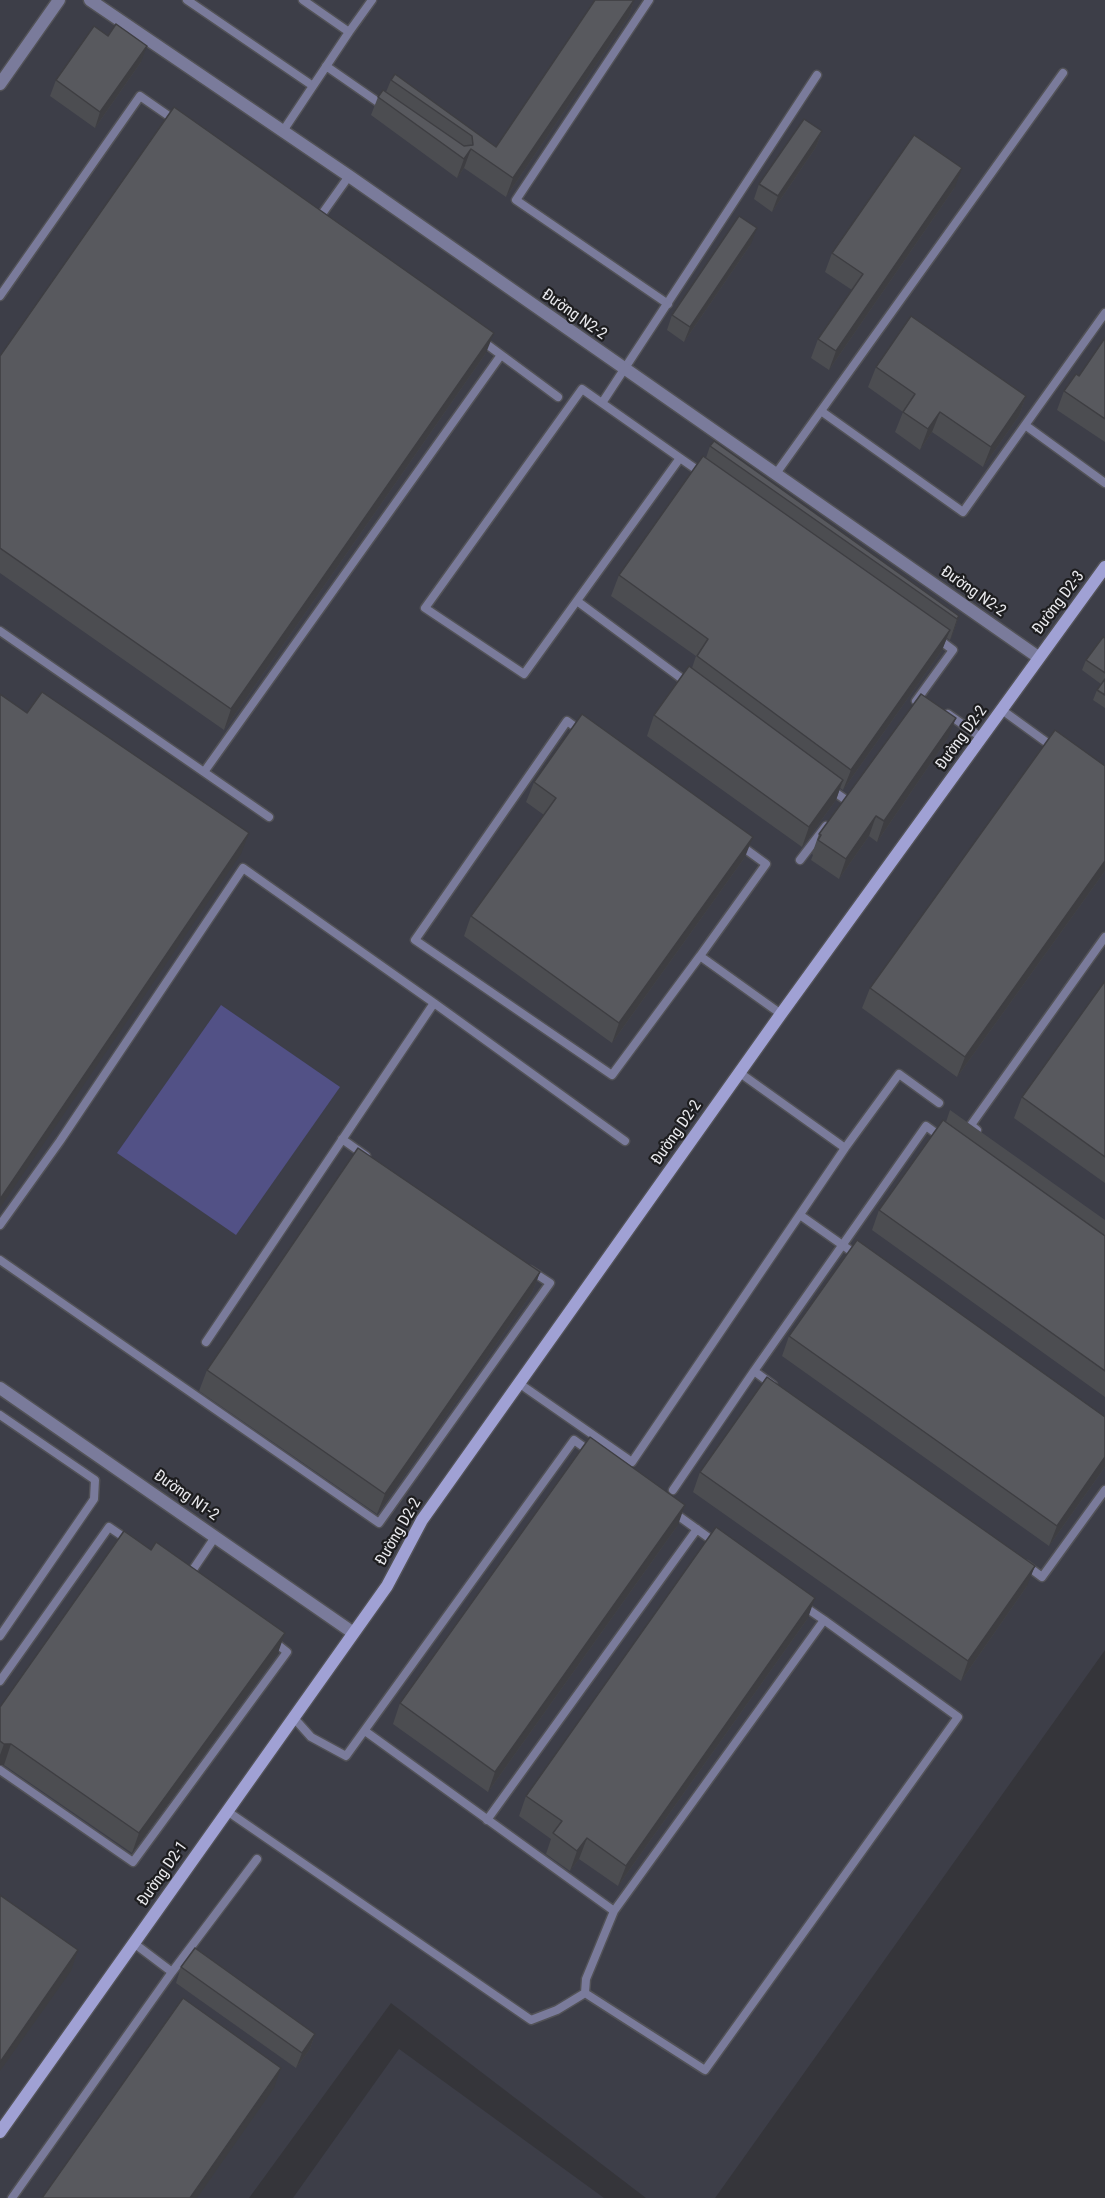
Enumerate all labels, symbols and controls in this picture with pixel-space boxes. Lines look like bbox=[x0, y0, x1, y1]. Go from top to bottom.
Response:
street label: Đường N2-2 bbox=[538, 286, 610, 344]
street label: Đường N2-2 bbox=[937, 563, 1009, 621]
street label: Đường D2-3 bbox=[1029, 568, 1089, 638]
street label: Đường D2-2 bbox=[932, 702, 992, 774]
street label: Đường D2-2 bbox=[648, 1097, 706, 1169]
street label: Đường N1-2 bbox=[150, 1467, 222, 1525]
street label: Đường D2-2 bbox=[372, 1495, 426, 1569]
street label: Đường D2-1 bbox=[134, 1838, 192, 1910]

